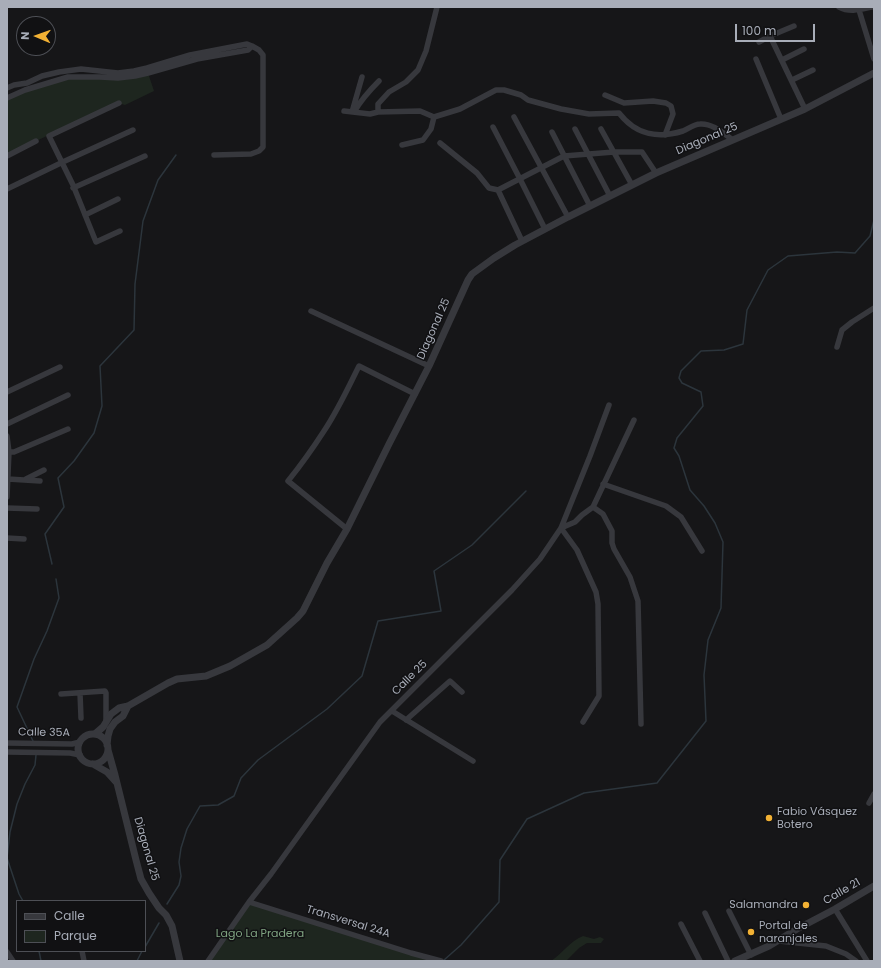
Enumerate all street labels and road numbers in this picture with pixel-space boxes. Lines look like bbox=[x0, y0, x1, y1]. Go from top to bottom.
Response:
street label: Diagonal 25 bbox=[674, 120, 740, 158]
street label: Diagonal 25 bbox=[415, 296, 453, 362]
street label: Calle 25 bbox=[390, 658, 430, 698]
street label: Calle 35A bbox=[18, 726, 70, 740]
street label: Diagonal 25 bbox=[131, 816, 161, 882]
street label: Calle 21 bbox=[821, 876, 863, 908]
street label: Transversal 24A bbox=[305, 903, 391, 941]

